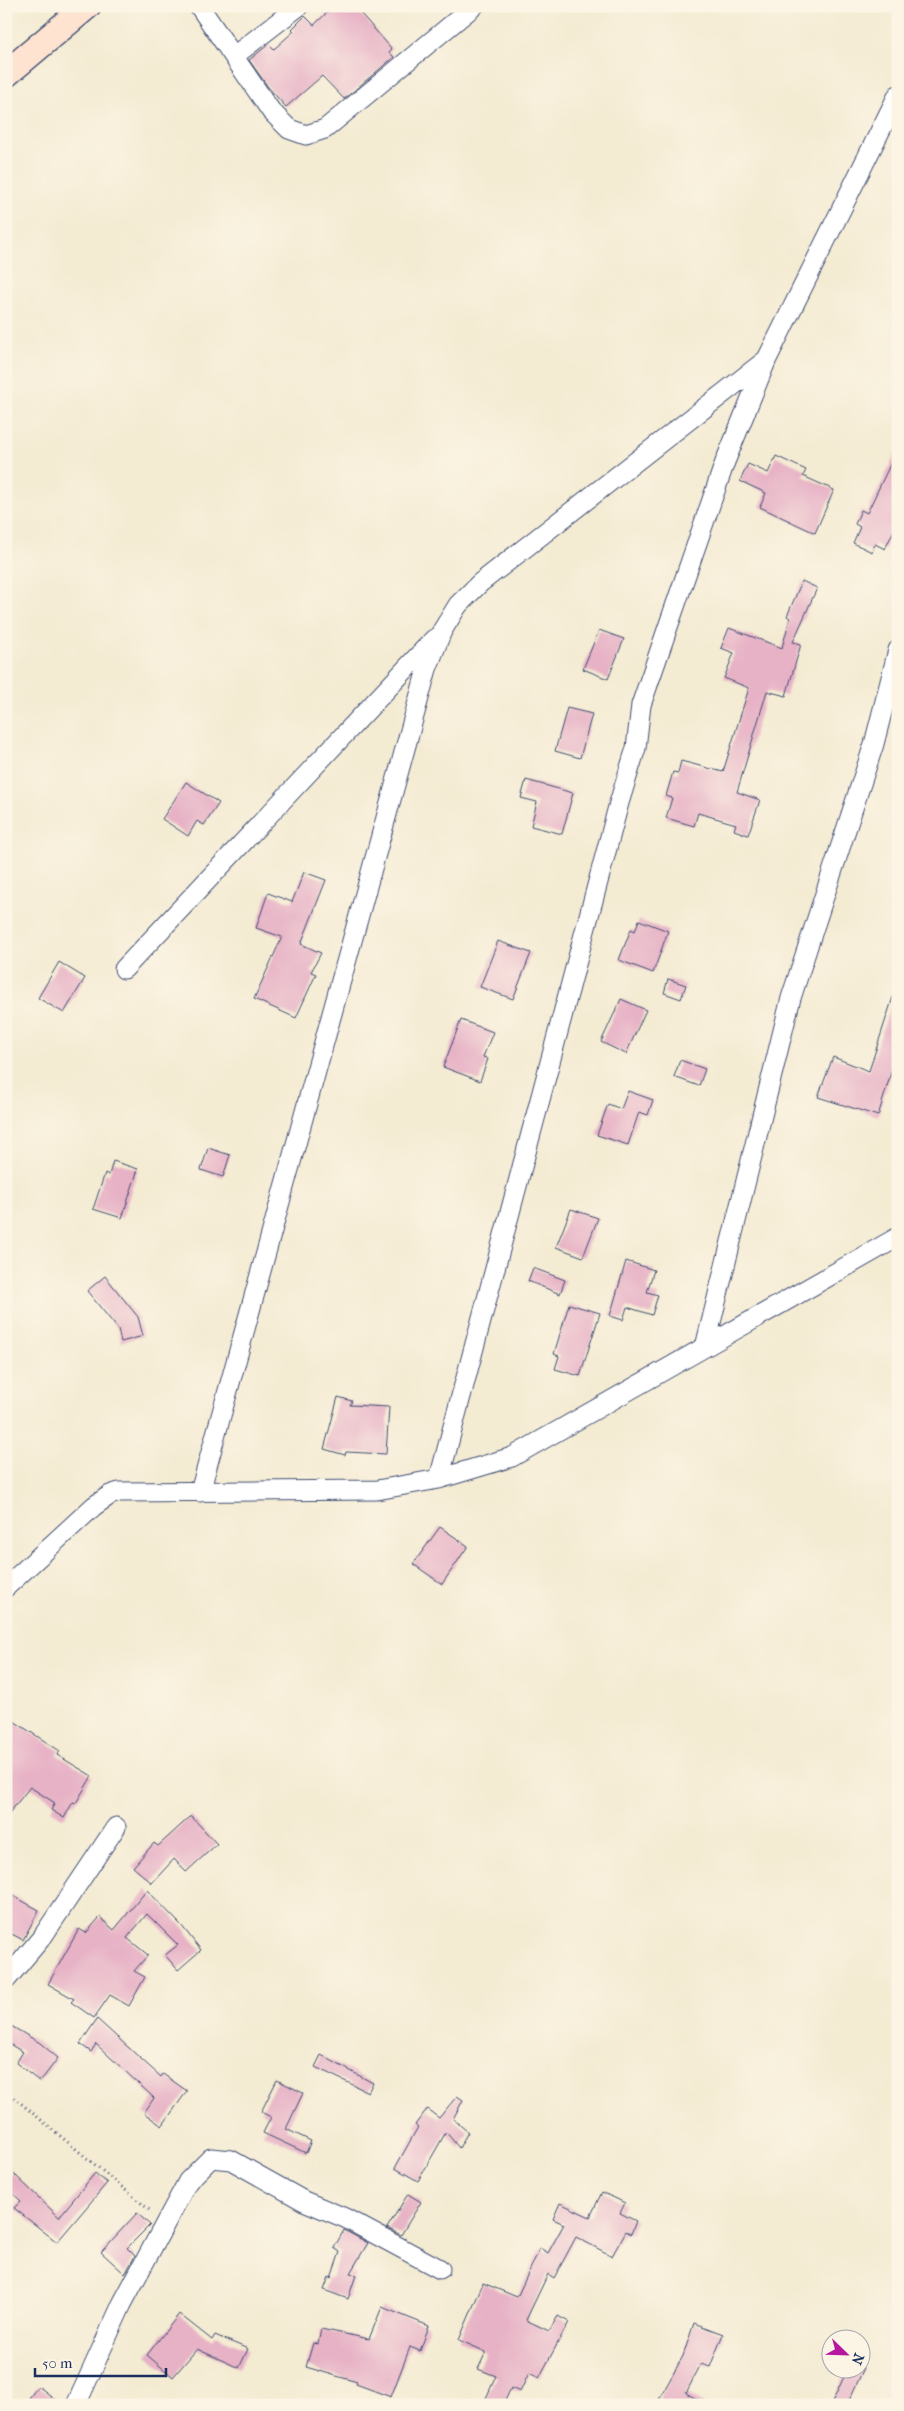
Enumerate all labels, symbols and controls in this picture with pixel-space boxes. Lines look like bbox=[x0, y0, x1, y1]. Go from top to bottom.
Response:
north arrow bbox=[822, 2328, 872, 2378]
scale bar bbox=[35, 2346, 166, 2378]
text: N bbox=[847, 2351, 867, 2367]
text: 50 m bbox=[42, 2354, 73, 2372]

